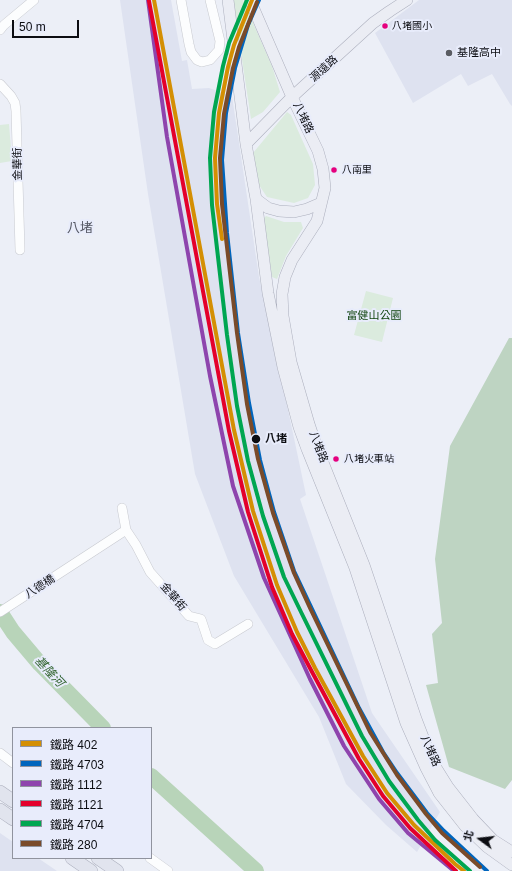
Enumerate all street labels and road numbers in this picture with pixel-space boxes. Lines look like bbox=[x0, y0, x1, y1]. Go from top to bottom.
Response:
street label: 源遠路 bbox=[307, 53, 341, 85]
street label: 八堵路 bbox=[290, 100, 316, 136]
street label: 金華街 bbox=[11, 147, 25, 181]
street label: 八堵路 bbox=[306, 429, 330, 465]
street label: 八德橋 bbox=[23, 572, 57, 602]
street label: 金華街 bbox=[157, 580, 189, 614]
street label: 八堵路 bbox=[417, 733, 443, 769]

